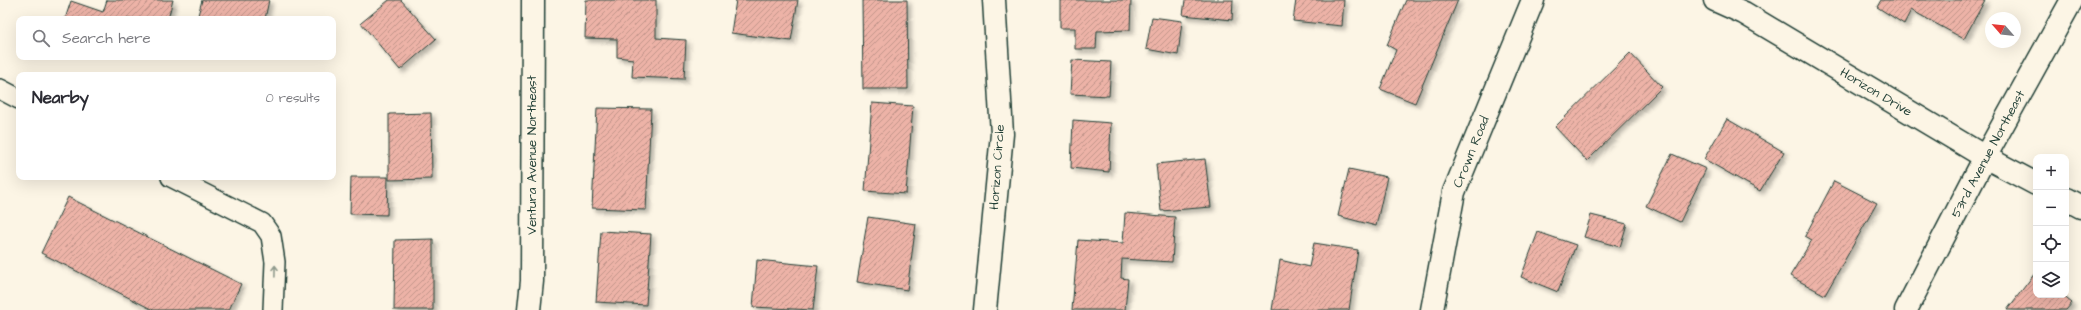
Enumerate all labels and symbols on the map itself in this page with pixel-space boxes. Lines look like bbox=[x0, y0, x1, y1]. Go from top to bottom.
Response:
north arrow bbox=[1985, 12, 2021, 48]
street label: Horizon Drive bbox=[1837, 63, 1915, 121]
street label: Ventura Avenue Northeast bbox=[523, 74, 541, 235]
street label: 53rd Avenue Northeast bbox=[1947, 86, 2030, 221]
street label: Crown Road bbox=[1448, 113, 1494, 190]
street label: Horizon Circle bbox=[985, 124, 1009, 210]
one-way arrow bbox=[271, 265, 278, 278]

